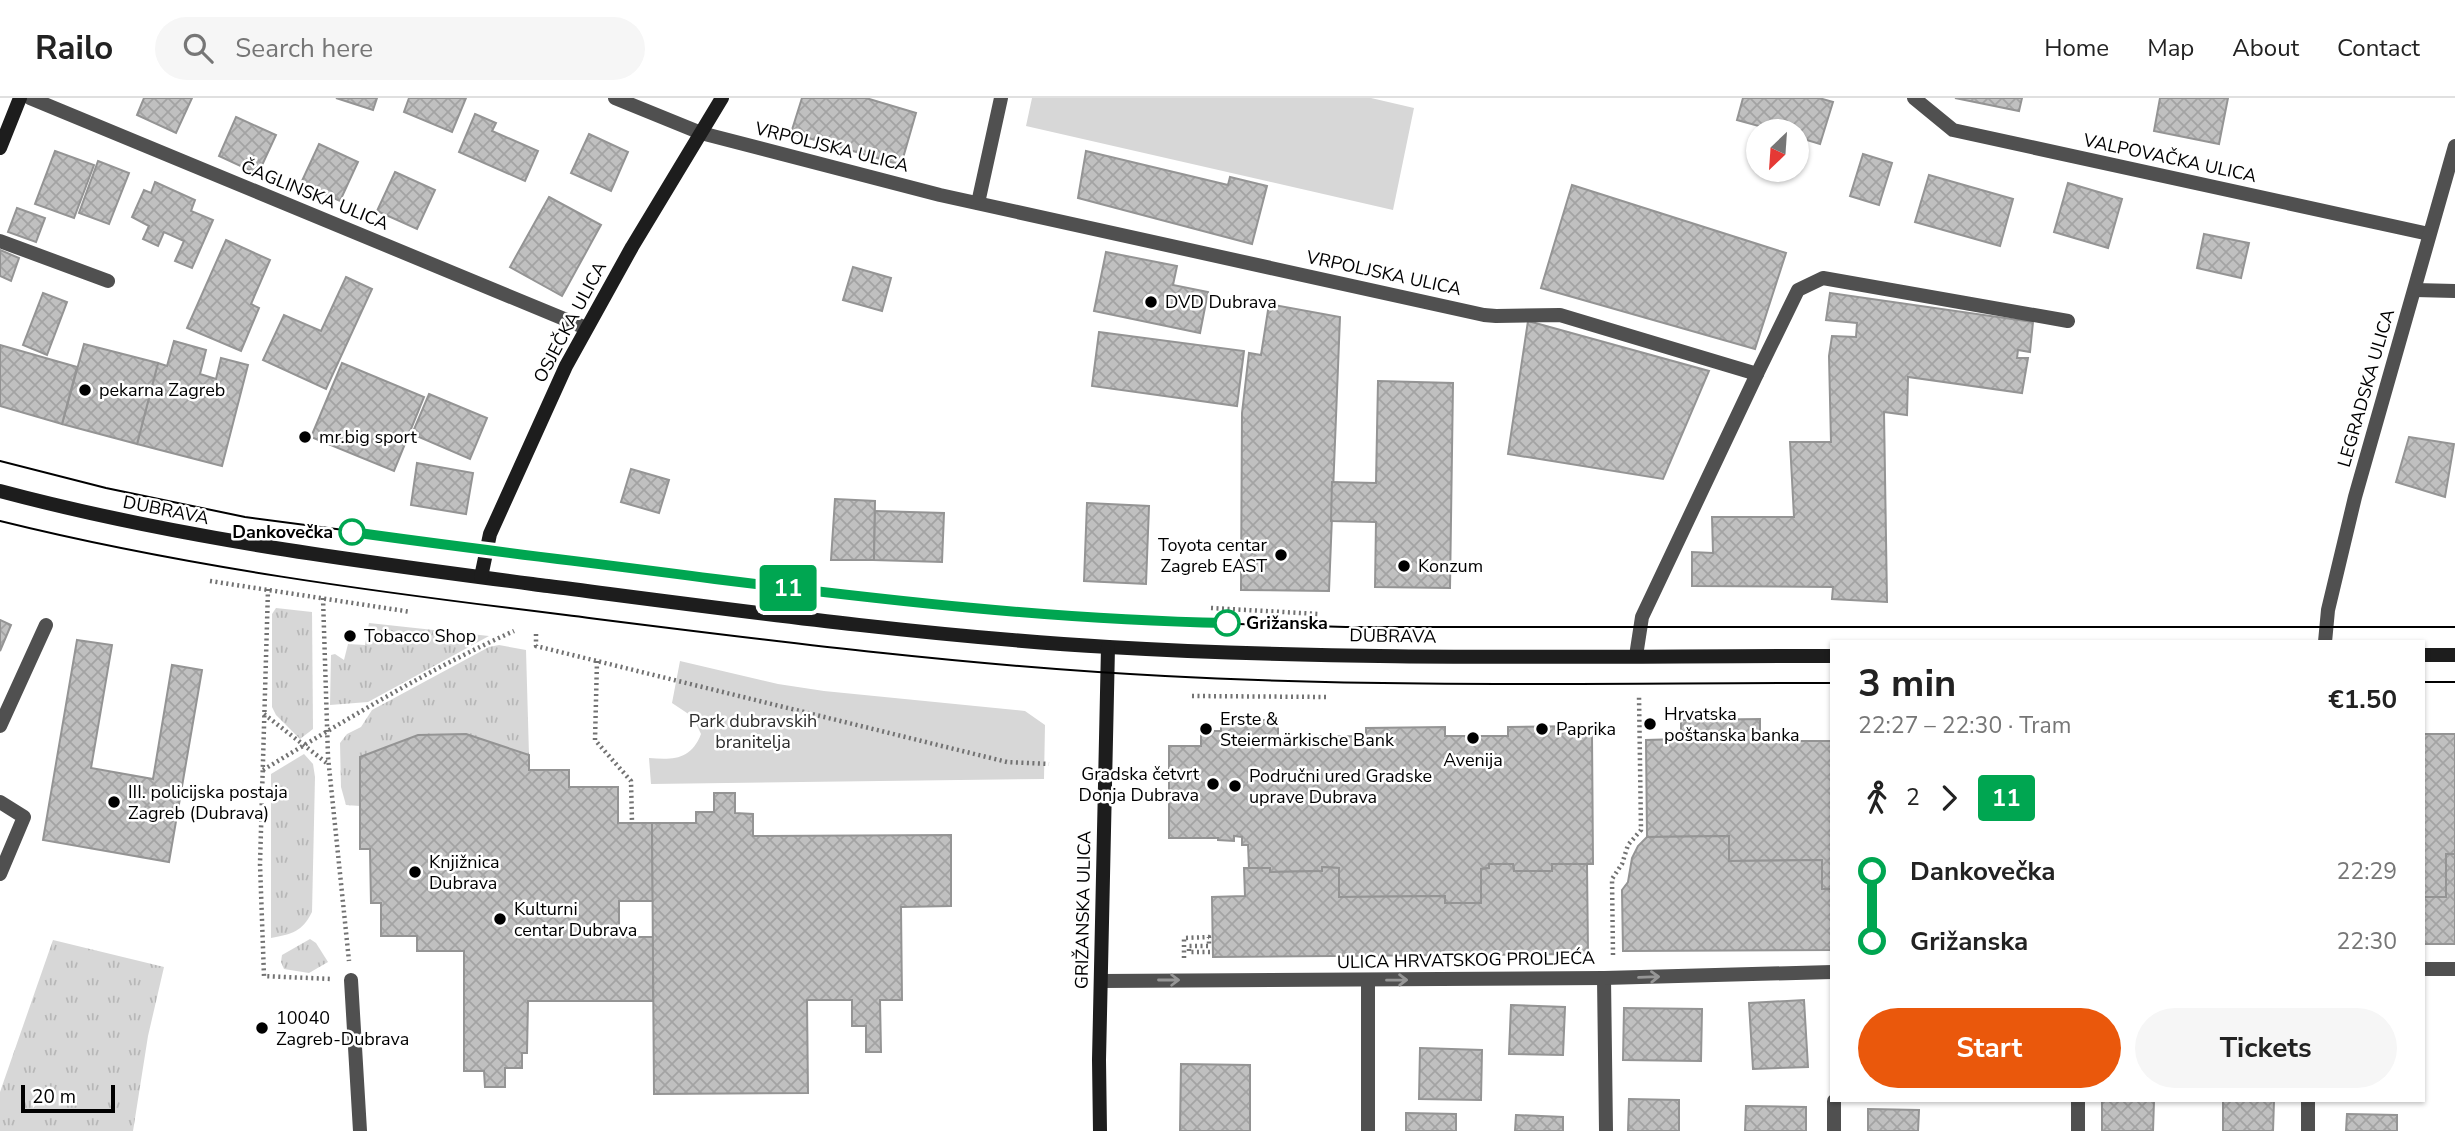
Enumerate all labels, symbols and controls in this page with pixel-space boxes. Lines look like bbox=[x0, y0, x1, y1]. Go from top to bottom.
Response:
search box bbox=[155, 17, 645, 80]
text: Railo bbox=[35, 26, 113, 71]
icon: search bbox=[179, 29, 217, 67]
text: Search here bbox=[235, 31, 373, 66]
text: Home bbox=[2044, 32, 2109, 64]
text: Map bbox=[2147, 32, 2194, 64]
text: About bbox=[2232, 32, 2299, 64]
text: Contact bbox=[2337, 32, 2420, 64]
street label: VRPOLJSKA ULICA bbox=[752, 116, 911, 178]
north arrow bbox=[1746, 119, 1810, 182]
map controls bbox=[1746, 119, 1809, 182]
street label: VALPOVAČKA ULICA bbox=[2080, 128, 2259, 188]
street label: ČAGLINSKA ULICA bbox=[238, 154, 392, 236]
street label: VRPOLJSKA ULICA bbox=[1303, 245, 1464, 301]
street label: OSJEČKA ULICA bbox=[528, 257, 612, 387]
place label: DVD Dubrava bbox=[1165, 290, 1277, 314]
marker: DVD Dubrava bbox=[1143, 294, 1159, 310]
street label: LEGRADSKA ULICA bbox=[2332, 306, 2400, 470]
place label: pekarna Zagreb bbox=[99, 378, 225, 402]
marker: pekarna Zagreb bbox=[77, 382, 93, 398]
place label: mr.big sport bbox=[319, 425, 417, 449]
marker: mr.big sport bbox=[297, 429, 313, 445]
street label: DUBRAVA bbox=[121, 490, 211, 530]
marker: Dankovečka bbox=[339, 519, 365, 545]
place label: Dankovečka bbox=[232, 520, 333, 544]
place label: Toyota centar Zagreb EAST bbox=[1158, 533, 1268, 578]
marker: Toyota centar Zagreb EAST bbox=[1273, 547, 1289, 563]
place label: Konzum bbox=[1418, 554, 1483, 578]
marker: Konzum bbox=[1396, 558, 1412, 574]
line badge: 11 bbox=[756, 565, 820, 611]
text: 11 bbox=[774, 572, 802, 604]
marker: Grižanska bbox=[1214, 610, 1240, 636]
place label: Grižanska bbox=[1246, 611, 1328, 635]
street label: DUBRAVA bbox=[1349, 623, 1437, 649]
place label: Tobacco Shop bbox=[364, 624, 476, 648]
marker: Tobacco Shop bbox=[342, 628, 358, 644]
text: 3 min bbox=[1858, 658, 1956, 709]
text: €1.50 bbox=[2328, 682, 2397, 717]
place label: Hrvatska poštanska banka bbox=[1664, 702, 1800, 747]
place label: Erste & Steiermärkische Bank bbox=[1220, 707, 1395, 752]
park label: Park dubravskih branitelja bbox=[689, 709, 817, 754]
text: 22:27 – 22:30 · Tram bbox=[1858, 710, 2071, 741]
marker: Hrvatska poštanska banka bbox=[1642, 716, 1658, 732]
place label: Paprika bbox=[1556, 717, 1616, 741]
marker: Erste & Steiermärkische Bank bbox=[1198, 721, 1214, 737]
marker: Paprika bbox=[1534, 721, 1550, 737]
marker: Avenija bbox=[1465, 730, 1481, 746]
place label: Avenija bbox=[1443, 748, 1503, 772]
place label: Gradska četvrt Donja Dubrava bbox=[1079, 762, 1200, 807]
place label: Područni ured Gradske uprave Dubrava bbox=[1249, 764, 1432, 809]
marker: Gradska četvrt Donja Dubrava bbox=[1205, 776, 1221, 792]
marker: Područni ured Gradske uprave Dubrava bbox=[1227, 778, 1243, 794]
icon: walk bbox=[1858, 779, 1896, 817]
icon: forward bbox=[1930, 779, 1968, 817]
place label: III. policijska postaja Zagreb (Dubrava) bbox=[128, 780, 288, 825]
text: 2 bbox=[1906, 782, 1920, 813]
text: 11 bbox=[1992, 782, 2021, 814]
marker: III. policijska postaja Zagreb (Dubrava) bbox=[106, 794, 122, 810]
street label: GRIŽANSKA ULICA bbox=[1070, 831, 1096, 989]
place label: Knjižnica Dubrava bbox=[429, 850, 499, 895]
text: Dankovečka bbox=[1910, 854, 2055, 889]
text: 22:29 bbox=[2337, 856, 2397, 887]
marker: Knjižnica Dubrava bbox=[407, 864, 423, 880]
place label: Kulturni centar Dubrava bbox=[514, 897, 637, 942]
marker: Kulturni centar Dubrava bbox=[492, 911, 508, 927]
text: Grižanska bbox=[1910, 924, 2028, 959]
text: 22:30 bbox=[2337, 926, 2397, 957]
street label: ULICA HRVATSKOG PROLJEĆA bbox=[1337, 946, 1595, 974]
one-way arrow bbox=[1637, 970, 1660, 983]
one-way arrow bbox=[1157, 973, 1180, 987]
one-way arrow bbox=[1385, 973, 1408, 987]
place label: 10040 Zagreb-Dubrava bbox=[276, 1006, 409, 1051]
button: Start bbox=[1858, 1008, 2121, 1088]
button: Tickets bbox=[2135, 1008, 2397, 1088]
marker: 10040 Zagreb-Dubrava bbox=[254, 1020, 270, 1036]
scale bar bbox=[21, 1082, 116, 1114]
text: 20 m bbox=[32, 1084, 76, 1110]

